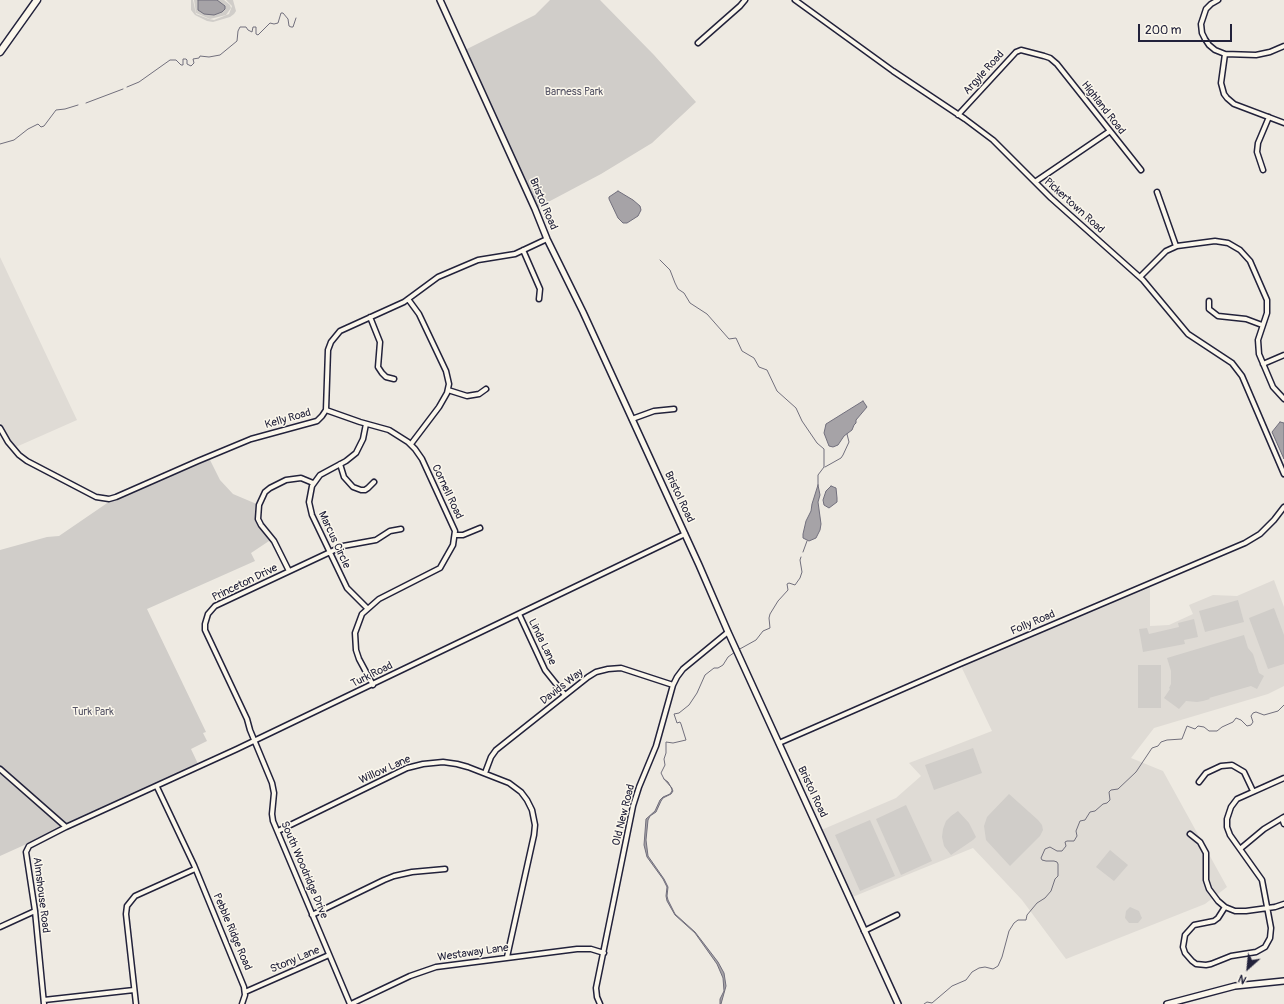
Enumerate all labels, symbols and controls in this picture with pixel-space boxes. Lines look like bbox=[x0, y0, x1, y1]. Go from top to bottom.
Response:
scale bar bbox=[1140, 16, 1234, 42]
text: 200 m bbox=[1145, 23, 1181, 38]
street label: Argyle Road bbox=[961, 48, 1007, 98]
street label: Highland Road bbox=[1078, 79, 1128, 137]
park label: Barness Park bbox=[545, 85, 603, 99]
street label: Pickertown Road bbox=[1041, 175, 1107, 237]
street label: Bristol Road bbox=[526, 176, 560, 232]
street label: Kelly Road bbox=[264, 406, 312, 432]
street label: Cornell Road bbox=[429, 463, 465, 521]
street label: Bristol Road bbox=[661, 469, 697, 525]
street label: Marcus Circle bbox=[315, 509, 353, 571]
street label: Princeton Drive bbox=[210, 561, 280, 605]
street label: Folly Road bbox=[1009, 608, 1057, 638]
street label: Linda Lane bbox=[525, 617, 559, 667]
street label: Turk Road bbox=[349, 659, 395, 691]
street label: Davids Way bbox=[538, 666, 586, 708]
park label: Turk Park bbox=[72, 705, 114, 719]
street label: Willow Lane bbox=[357, 753, 413, 787]
street label: Bristol Road bbox=[794, 764, 830, 820]
street label: Old New Road bbox=[610, 783, 638, 847]
street label: South Woodridge Drive bbox=[278, 819, 330, 921]
street label: Almshouse Road bbox=[30, 856, 52, 934]
street label: Pebble Ridge Road bbox=[210, 891, 254, 973]
street label: Westaway Lane bbox=[437, 941, 509, 965]
street label: Stony Lane bbox=[268, 944, 322, 976]
north arrow bbox=[1228, 948, 1268, 988]
text: N bbox=[1236, 972, 1249, 987]

